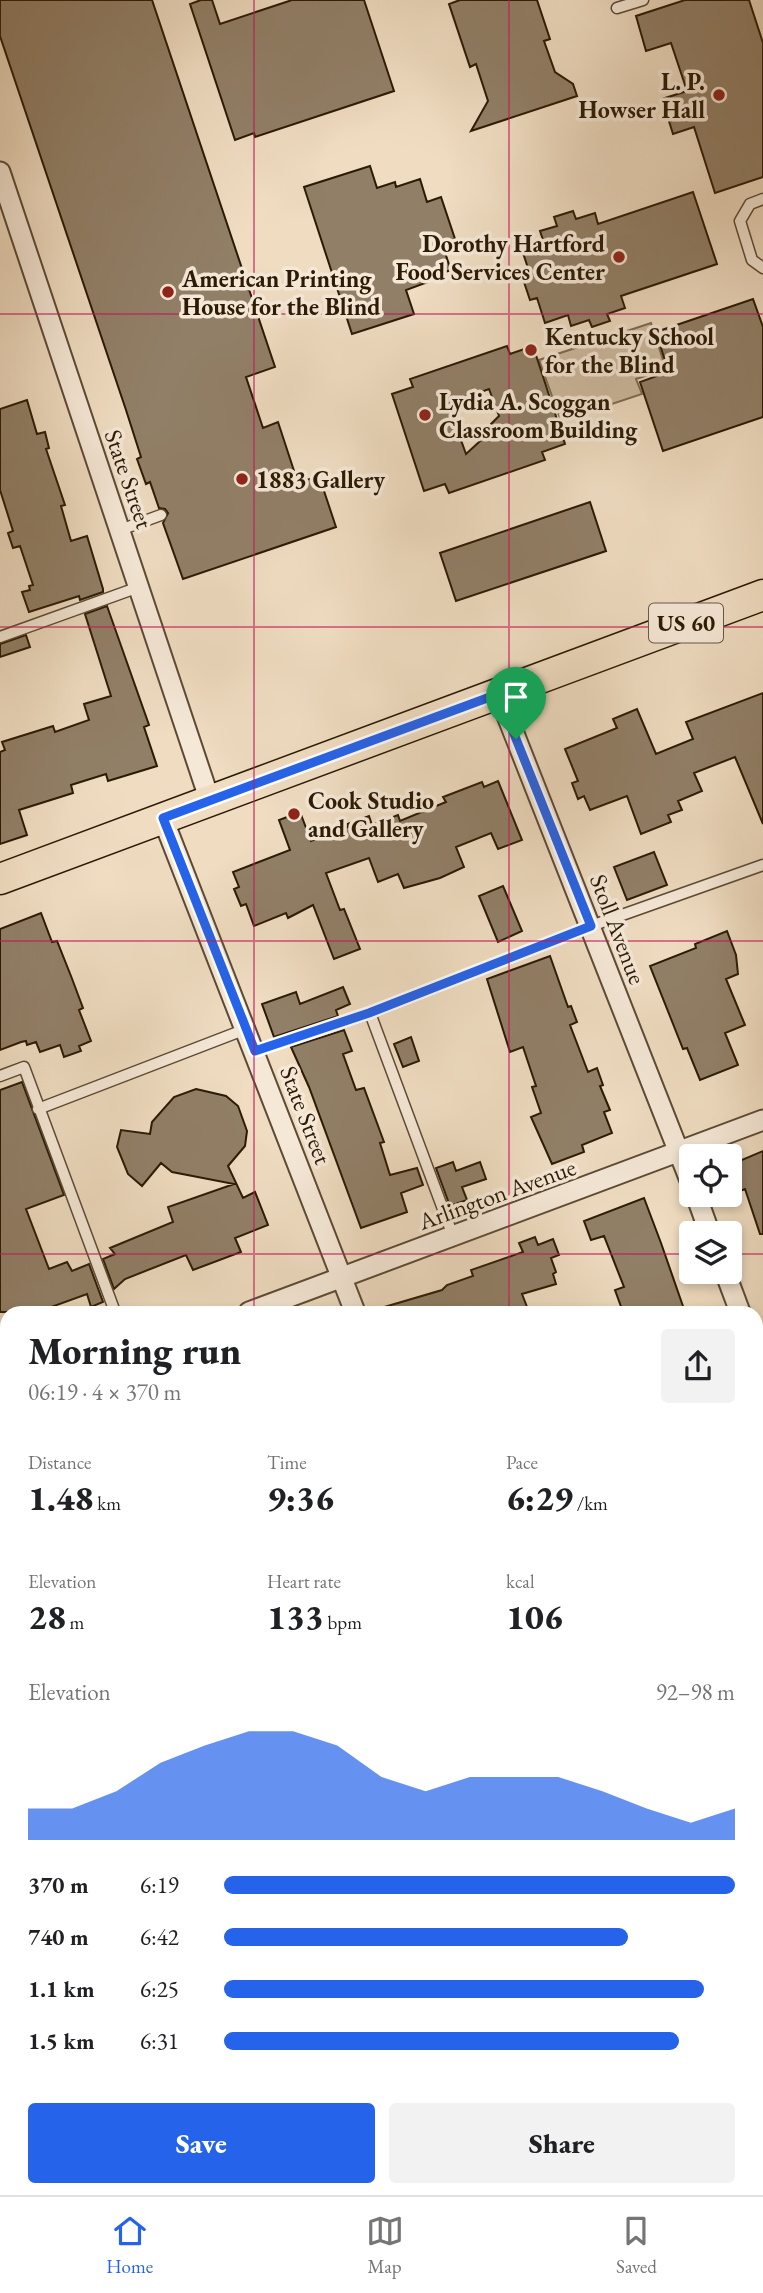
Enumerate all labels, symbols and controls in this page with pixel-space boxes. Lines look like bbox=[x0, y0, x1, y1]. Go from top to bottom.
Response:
place label: L. P. Howser Hall bbox=[579, 66, 705, 125]
marker: L. P. Howser Hall bbox=[711, 87, 727, 103]
place label: Dorothy Hartford Food Services Center bbox=[395, 228, 606, 287]
marker: Dorothy Hartford Food Services Center bbox=[611, 249, 627, 265]
place label: American Printing House for the Blind bbox=[181, 263, 381, 322]
marker: American Printing House for the Blind bbox=[160, 284, 176, 300]
place label: Kentucky School for the Blind bbox=[545, 321, 714, 380]
marker: Kentucky School for the Blind bbox=[523, 342, 539, 358]
place label: Lydia A. Scoggan Classroom Building bbox=[439, 386, 638, 446]
marker: Lydia A. Scoggan Classroom Building bbox=[417, 407, 433, 423]
street label: State Street bbox=[98, 425, 161, 533]
place label: 1883 Gallery bbox=[256, 464, 385, 496]
marker: 1883 Gallery bbox=[234, 471, 250, 487]
road number: US 60 bbox=[649, 604, 723, 642]
pin bbox=[486, 667, 546, 739]
icon: arrive bbox=[497, 678, 535, 716]
place label: Cook Studio and Gallery bbox=[308, 785, 434, 845]
marker: Cook Studio and Gallery bbox=[286, 806, 302, 822]
street label: Stoll Avenue bbox=[583, 870, 653, 988]
street label: State Street bbox=[273, 1062, 339, 1169]
map controls bbox=[679, 1144, 742, 1284]
button: locate bbox=[679, 1144, 742, 1207]
street label: Arlington Avenue bbox=[413, 1151, 580, 1237]
button: layers bbox=[679, 1221, 742, 1284]
text: Morning run bbox=[28, 1326, 241, 1375]
button: share bbox=[661, 1329, 735, 1403]
text: 06:19 · 4 × 370 m bbox=[28, 1377, 181, 1407]
text: Distance bbox=[28, 1450, 91, 1475]
text: Time bbox=[267, 1450, 307, 1475]
text: Pace bbox=[506, 1450, 538, 1475]
text: 1.48 bbox=[28, 1475, 94, 1520]
text: 9:36 bbox=[267, 1475, 334, 1520]
text: 6:29 bbox=[506, 1475, 573, 1520]
text: km bbox=[94, 1491, 121, 1516]
text: /km bbox=[573, 1491, 608, 1516]
text: Elevation bbox=[28, 1569, 96, 1594]
text: Heart rate bbox=[267, 1569, 341, 1594]
text: kcal bbox=[506, 1569, 535, 1594]
text: 28 bbox=[28, 1594, 66, 1639]
text: 133 bbox=[267, 1594, 324, 1639]
text: 106 bbox=[506, 1594, 563, 1639]
text: m bbox=[66, 1610, 84, 1635]
text: bpm bbox=[324, 1610, 362, 1635]
text: Elevation bbox=[28, 1677, 111, 1707]
text: 92–98 m bbox=[656, 1677, 735, 1707]
text: 370 m bbox=[28, 1870, 89, 1900]
text: 6:19 bbox=[140, 1870, 179, 1900]
text: 740 m bbox=[28, 1922, 89, 1952]
text: 6:42 bbox=[140, 1922, 179, 1952]
text: 1.1 km bbox=[28, 1974, 95, 2004]
text: 6:25 bbox=[140, 1974, 179, 2004]
text: 1.5 km bbox=[28, 2026, 95, 2056]
text: 6:31 bbox=[140, 2026, 179, 2056]
button: Save bbox=[28, 2103, 375, 2183]
button: Share bbox=[389, 2103, 735, 2183]
tab: Home bbox=[106, 2212, 153, 2279]
tab: Map bbox=[366, 2212, 404, 2279]
tab: Saved bbox=[616, 2212, 657, 2279]

